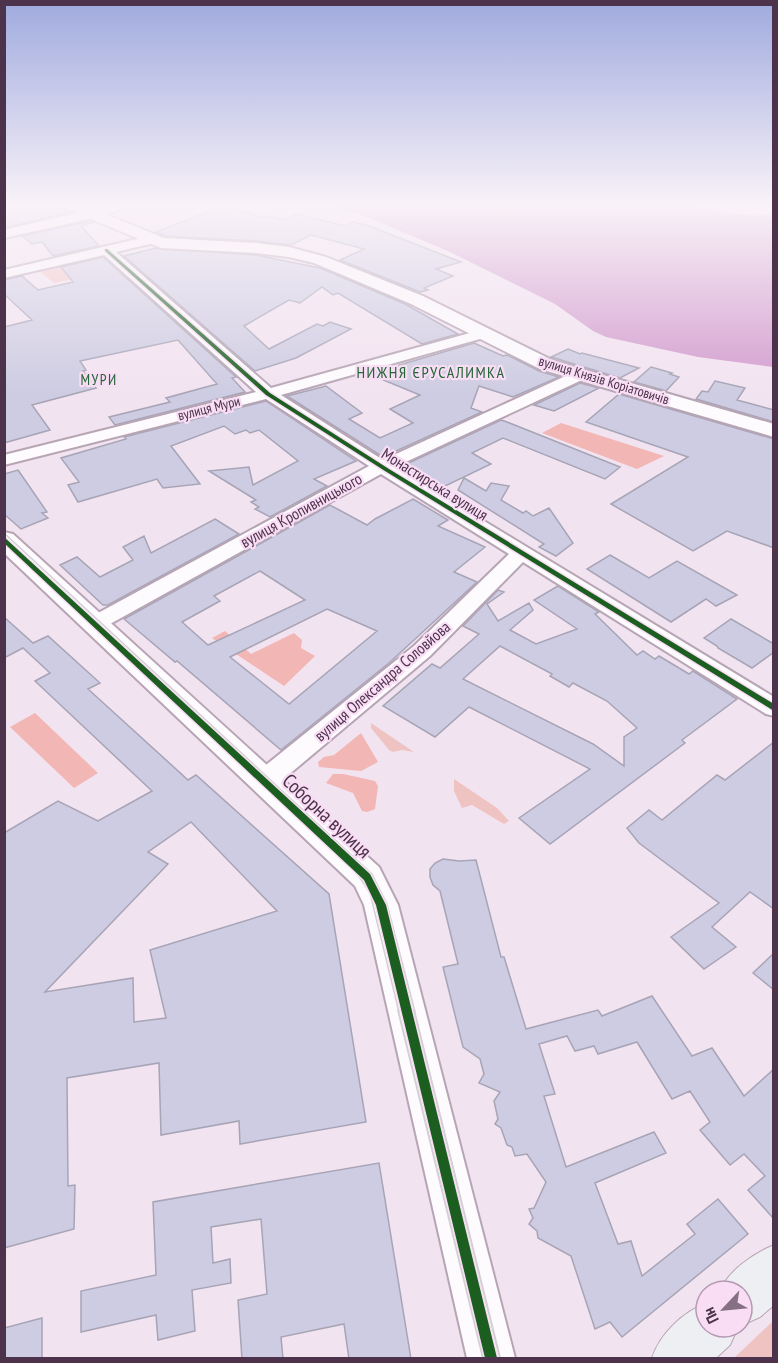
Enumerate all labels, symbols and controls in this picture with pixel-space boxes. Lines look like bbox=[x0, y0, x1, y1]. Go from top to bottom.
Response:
street label: вулиця Князів Коріатовичів bbox=[537, 352, 672, 409]
district label: НИЖНЯ ЄРУСАЛИМКА bbox=[356, 362, 506, 382]
district label: МУРИ bbox=[80, 370, 118, 389]
street label: вулиця Мури bbox=[176, 392, 242, 424]
street label: Монастирська вулиця bbox=[378, 443, 492, 525]
street label: вулиця Кропивницького bbox=[237, 468, 365, 552]
street label: вулиця Олександра Соловйова bbox=[310, 617, 454, 745]
street label: Соборна вулиця bbox=[277, 768, 377, 864]
north arrow bbox=[694, 1279, 754, 1339]
text: Пн bbox=[698, 1304, 723, 1327]

